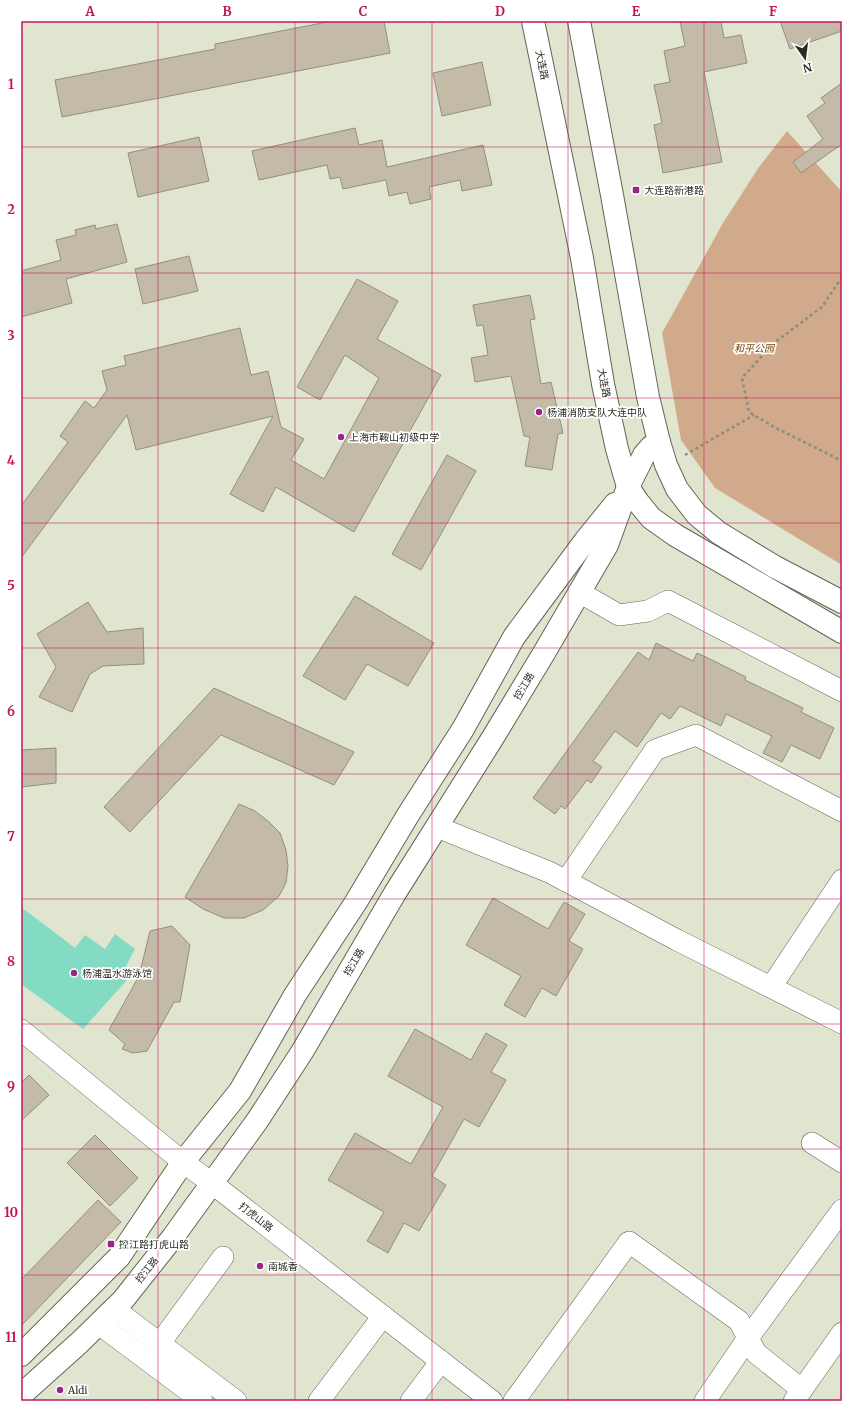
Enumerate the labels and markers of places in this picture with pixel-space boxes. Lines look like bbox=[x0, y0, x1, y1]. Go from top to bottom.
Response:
place label: 大连路新港路 bbox=[644, 184, 704, 197]
marker: 大连路新港路 bbox=[631, 185, 641, 195]
place label: 杨浦消防支队大连中队 bbox=[547, 406, 647, 419]
marker: 杨浦消防支队大连中队 bbox=[534, 407, 544, 417]
place label: 上海市鞍山初级中学 bbox=[349, 431, 439, 444]
marker: 上海市鞍山初级中学 bbox=[336, 432, 346, 442]
place label: 杨浦温水游泳馆 bbox=[82, 967, 152, 980]
marker: 杨浦温水游泳馆 bbox=[69, 968, 79, 978]
place label: 控江路打虎山路 bbox=[119, 1238, 189, 1251]
marker: 控江路打虎山路 bbox=[106, 1239, 116, 1249]
place label: 南城香 bbox=[268, 1260, 298, 1273]
marker: 南城香 bbox=[255, 1261, 265, 1271]
place label: Aldi bbox=[67, 1384, 88, 1397]
marker: Aldi bbox=[55, 1385, 65, 1395]

